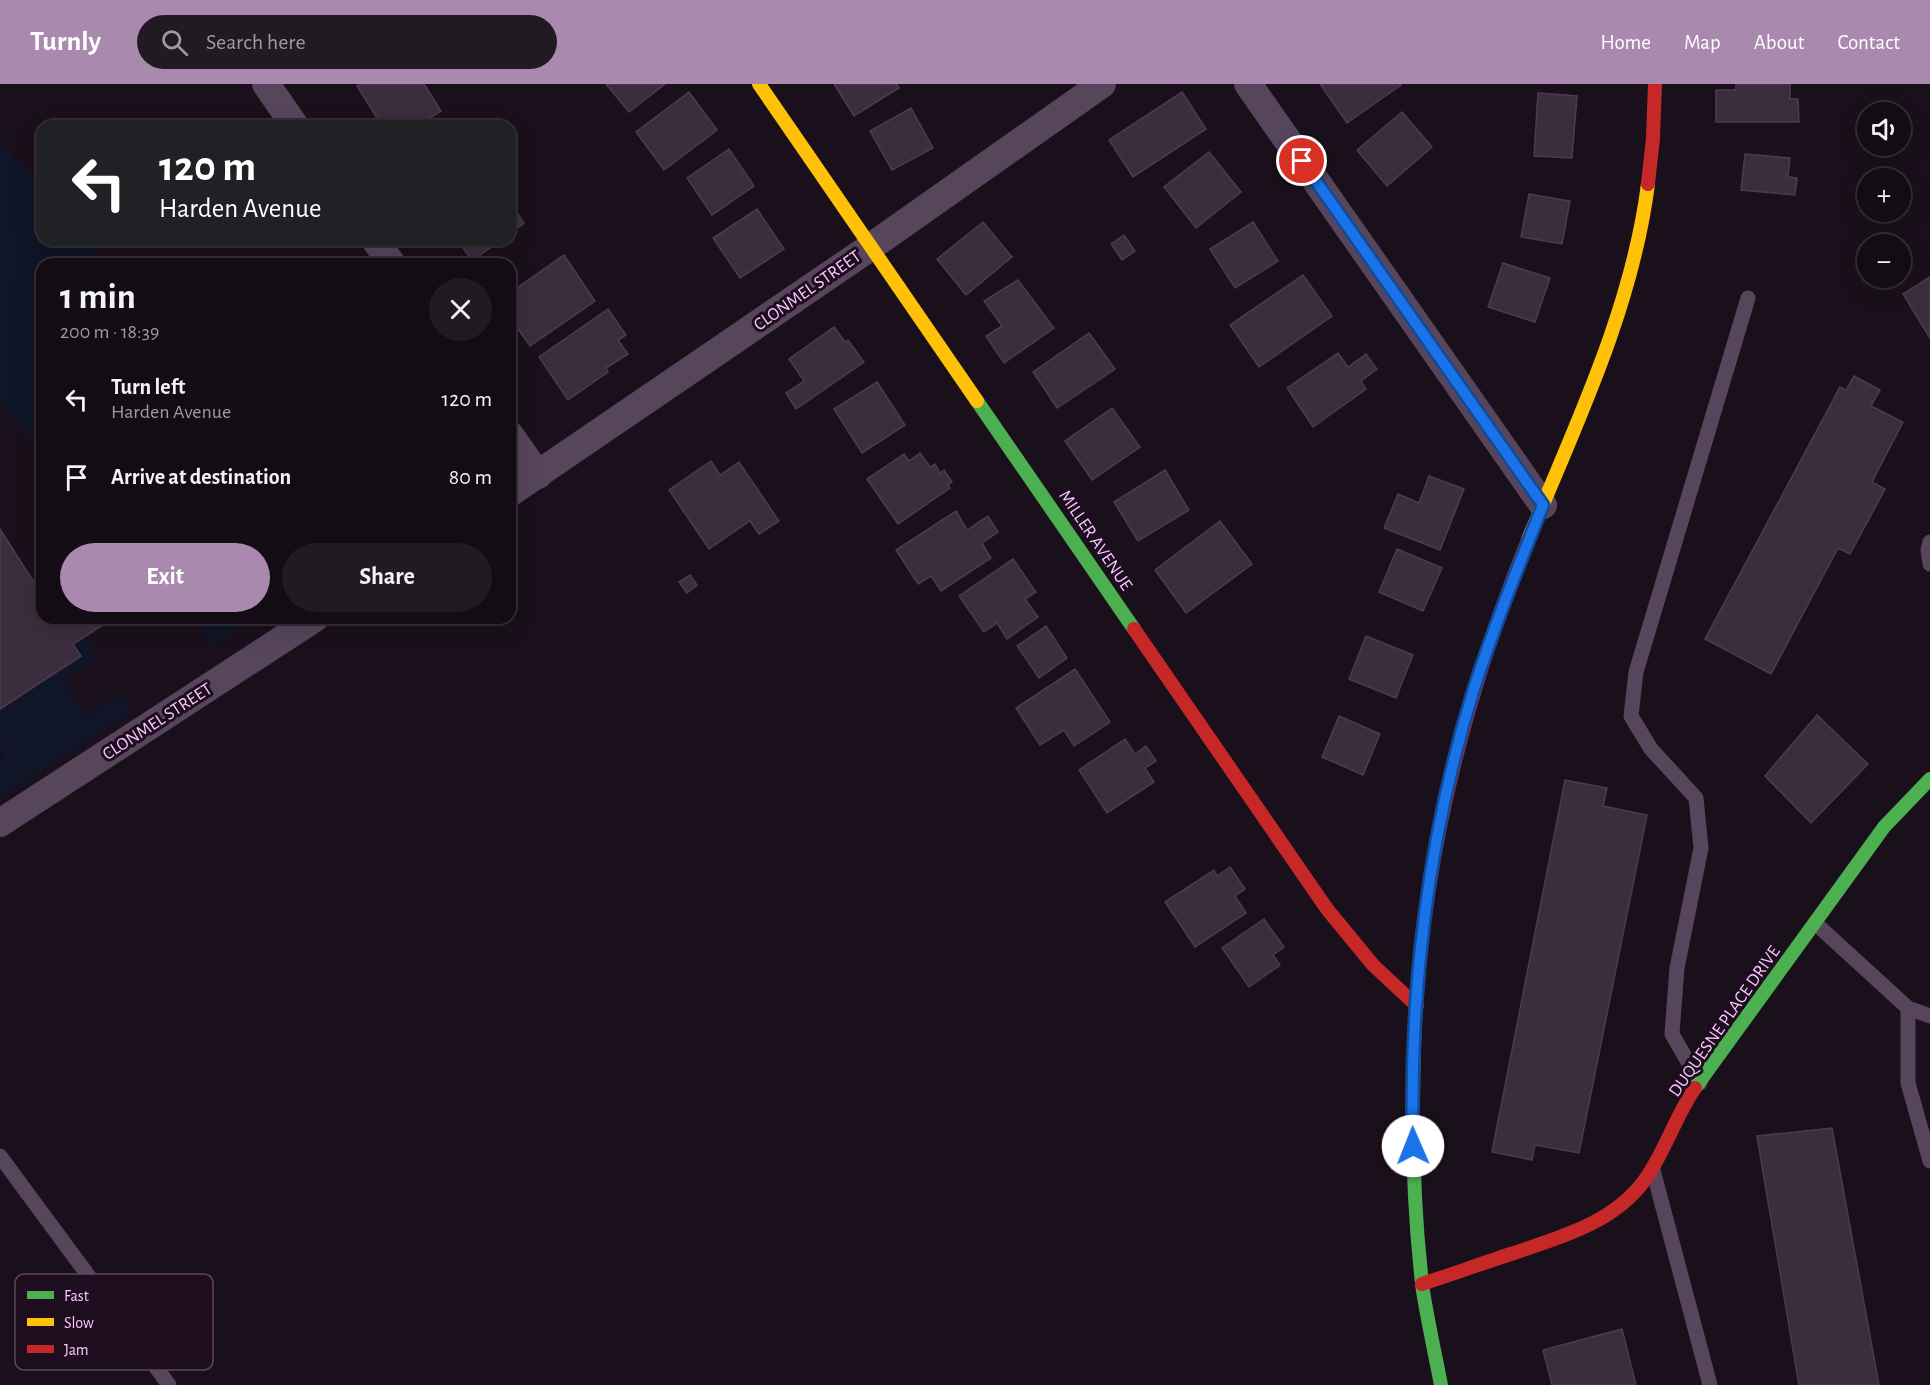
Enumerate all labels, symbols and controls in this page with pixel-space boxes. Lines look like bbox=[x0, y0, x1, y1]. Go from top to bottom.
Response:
search box bbox=[137, 15, 557, 69]
icon: search bbox=[158, 26, 191, 59]
text: Turnly bbox=[30, 28, 101, 56]
text: Search here bbox=[206, 31, 306, 53]
text: Home bbox=[1600, 32, 1651, 53]
text: Map bbox=[1684, 32, 1721, 53]
text: About bbox=[1754, 32, 1804, 53]
text: Contact bbox=[1837, 32, 1900, 53]
map controls bbox=[1857, 102, 1911, 288]
button: sound bbox=[1857, 102, 1911, 156]
pin bbox=[1276, 135, 1327, 186]
icon: left bbox=[60, 144, 138, 222]
icon: arrive bbox=[1285, 144, 1318, 177]
text: 120 m bbox=[159, 146, 256, 188]
button: + bbox=[1857, 168, 1911, 222]
text: Harden Avenue bbox=[159, 195, 321, 222]
button: − bbox=[1857, 234, 1911, 288]
street label: CLONMEL STREET bbox=[751, 247, 865, 334]
button: close bbox=[429, 278, 492, 341]
text: 1 min bbox=[60, 279, 136, 315]
text: 200 m · 18:39 bbox=[60, 322, 159, 342]
text: Turn left bbox=[111, 376, 185, 398]
icon: left bbox=[60, 383, 93, 416]
text: 120 m bbox=[442, 388, 492, 410]
text: Harden Avenue bbox=[111, 402, 231, 422]
icon: arrive bbox=[60, 461, 93, 494]
text: Arrive at destination bbox=[111, 466, 291, 488]
text: 80 m bbox=[449, 466, 492, 488]
street label: MILLER AVENUE bbox=[1055, 487, 1135, 594]
button: Exit bbox=[60, 543, 270, 612]
button: Share bbox=[282, 543, 492, 612]
street label: CLONMEL STREET bbox=[100, 680, 216, 764]
street label: DUQUESNE PLACE DRIVE bbox=[1666, 943, 1784, 1100]
position arrow bbox=[1381, 1114, 1445, 1178]
legend bbox=[15, 1274, 213, 1370]
text: Fast bbox=[64, 1288, 89, 1304]
text: Slow bbox=[64, 1315, 94, 1331]
text: Jam bbox=[64, 1342, 89, 1358]

